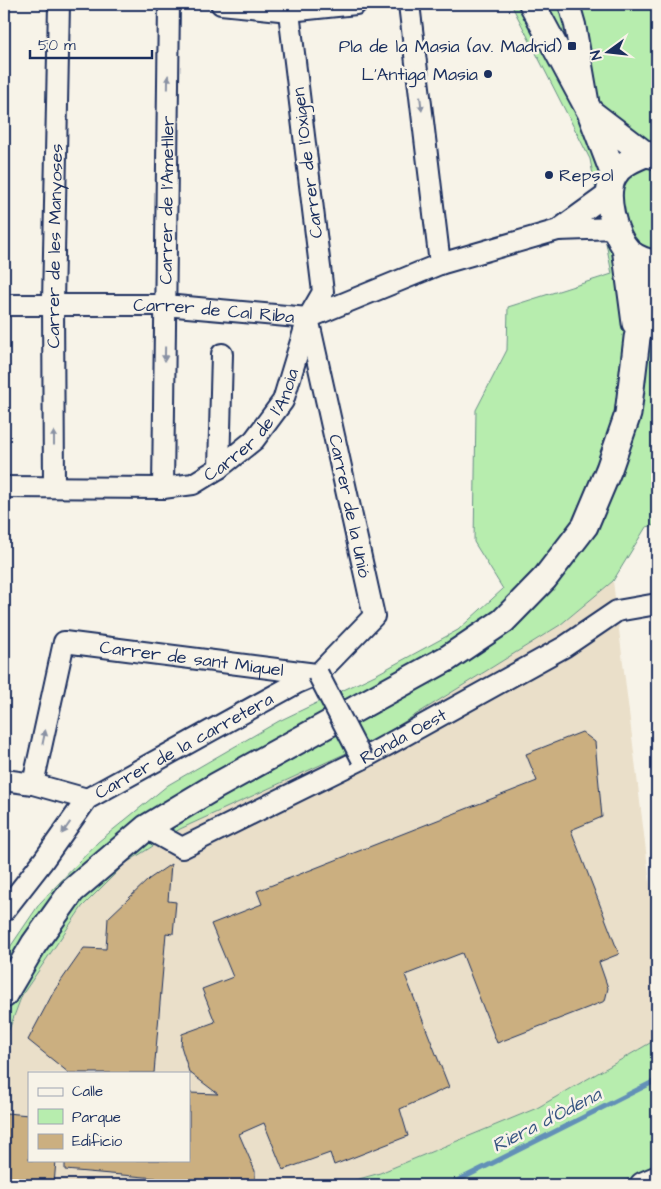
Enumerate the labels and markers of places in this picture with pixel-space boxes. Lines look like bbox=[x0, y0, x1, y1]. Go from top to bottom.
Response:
place label: Pla de la Masia (av. Madrid) bbox=[339, 34, 562, 59]
marker: Pla de la Masia (av. Madrid) bbox=[566, 40, 578, 52]
place label: L'Antiga Masia bbox=[361, 62, 478, 88]
marker: L'Antiga Masia bbox=[482, 68, 494, 80]
place label: Repsol bbox=[559, 163, 614, 188]
marker: Repsol bbox=[543, 169, 555, 181]

